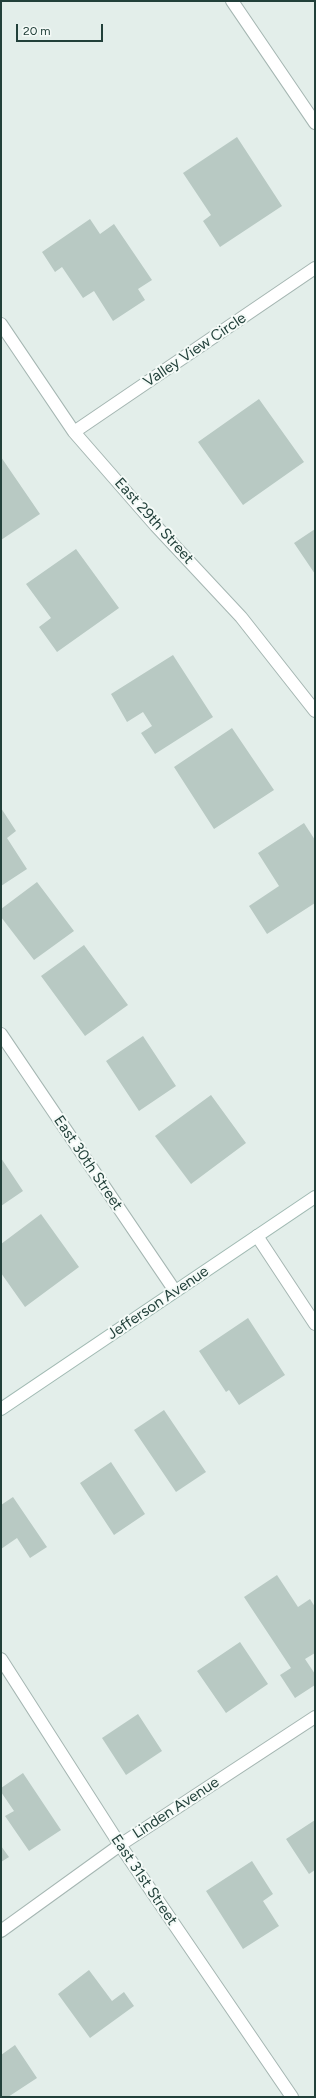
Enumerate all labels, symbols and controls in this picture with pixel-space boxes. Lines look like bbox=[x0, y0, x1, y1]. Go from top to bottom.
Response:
scale bar bbox=[18, 16, 105, 42]
text: 20 m bbox=[23, 24, 51, 38]
street label: Valley View Circle bbox=[140, 309, 250, 391]
street label: East 29th Street bbox=[111, 474, 197, 568]
street label: East 30th Street bbox=[50, 1112, 126, 1214]
street label: Jefferson Avenue bbox=[104, 1262, 212, 1344]
street label: Linden Avenue bbox=[129, 1773, 223, 1843]
street label: East 31st Street bbox=[107, 1831, 181, 1929]

